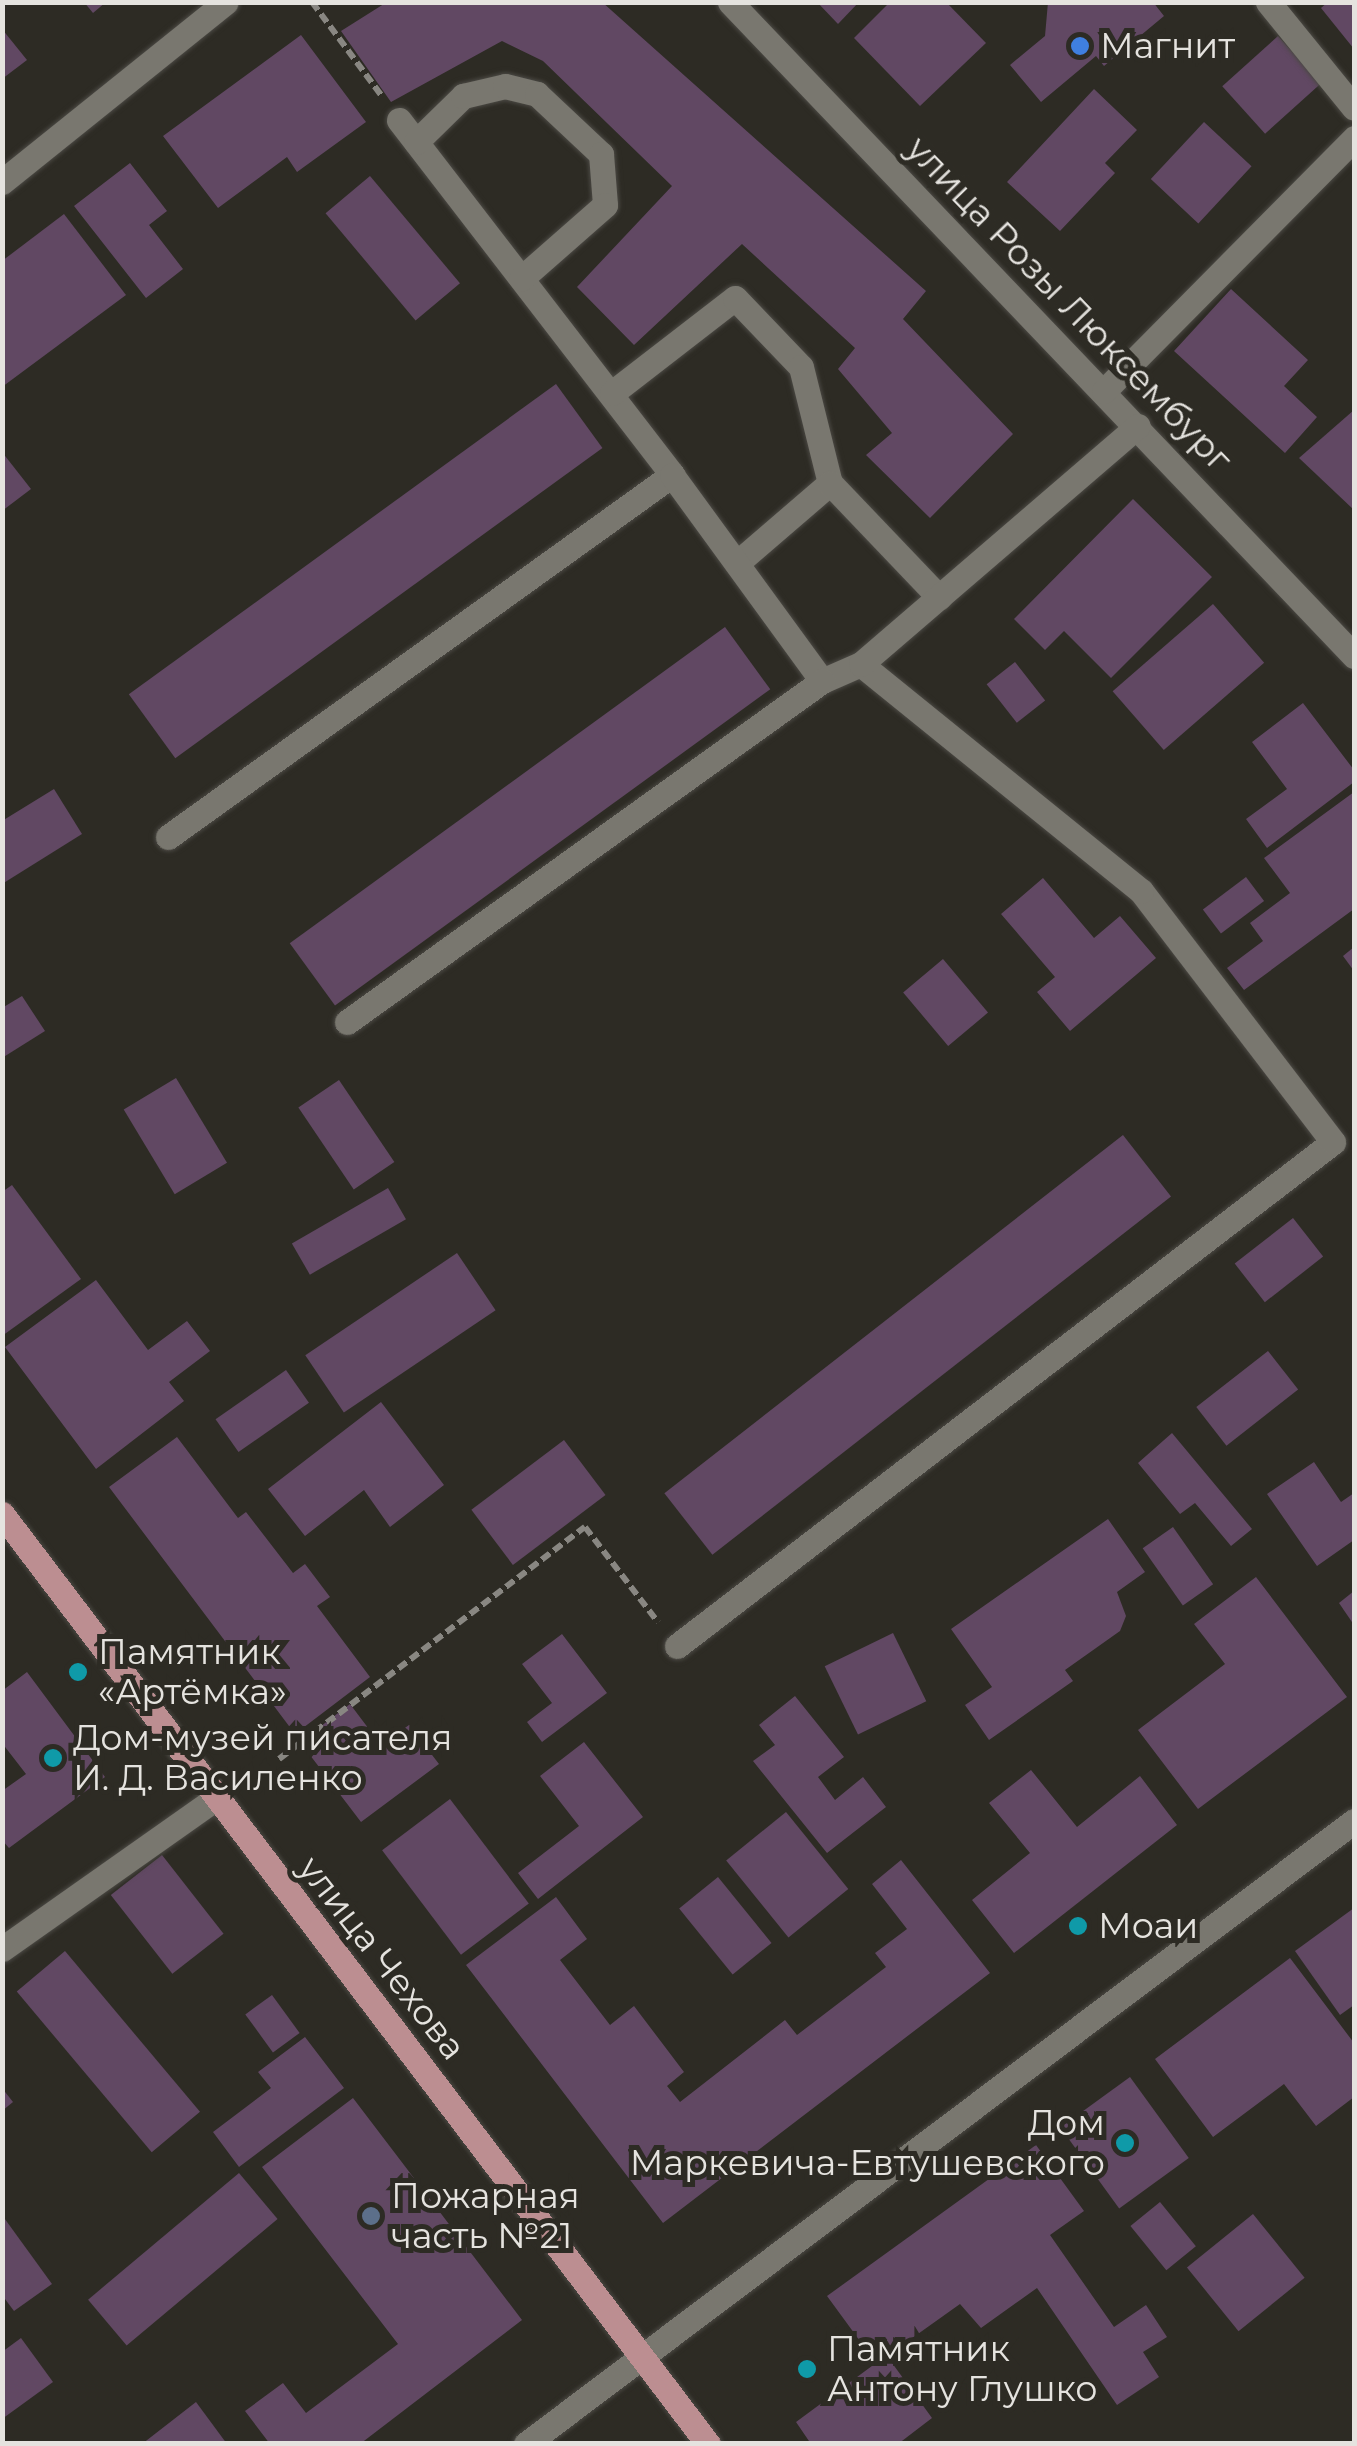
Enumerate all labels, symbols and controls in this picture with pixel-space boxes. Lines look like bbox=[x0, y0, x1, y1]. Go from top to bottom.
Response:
place label: Магнит bbox=[1100, 25, 1235, 67]
marker: Магнит bbox=[1069, 35, 1091, 57]
street label: улица Розы Люксембург bbox=[898, 128, 1240, 480]
place label: Памятник «Артёмка» bbox=[98, 1631, 287, 1713]
marker: Памятник «Артёмка» bbox=[67, 1661, 89, 1683]
place label: Дом-музей писателя И. Д. Василенко bbox=[73, 1717, 452, 1799]
marker: Дом-музей писателя И. Д. Василенко bbox=[42, 1747, 64, 1769]
street label: улица Чехова bbox=[290, 1848, 474, 2068]
place label: Моаи bbox=[1098, 1905, 1198, 1947]
marker: Моаи bbox=[1067, 1915, 1089, 1937]
place label: Дом Маркевича-Евтушевского bbox=[630, 2102, 1105, 2184]
marker: Дом Маркевича-Евтушевского bbox=[1114, 2132, 1136, 2154]
place label: Пожарная часть №21 bbox=[391, 2175, 580, 2257]
marker: Пожарная часть №21 bbox=[360, 2205, 382, 2227]
place label: Памятник Антону Глушко bbox=[827, 2328, 1098, 2410]
marker: Памятник Антону Глушко bbox=[796, 2358, 818, 2380]

